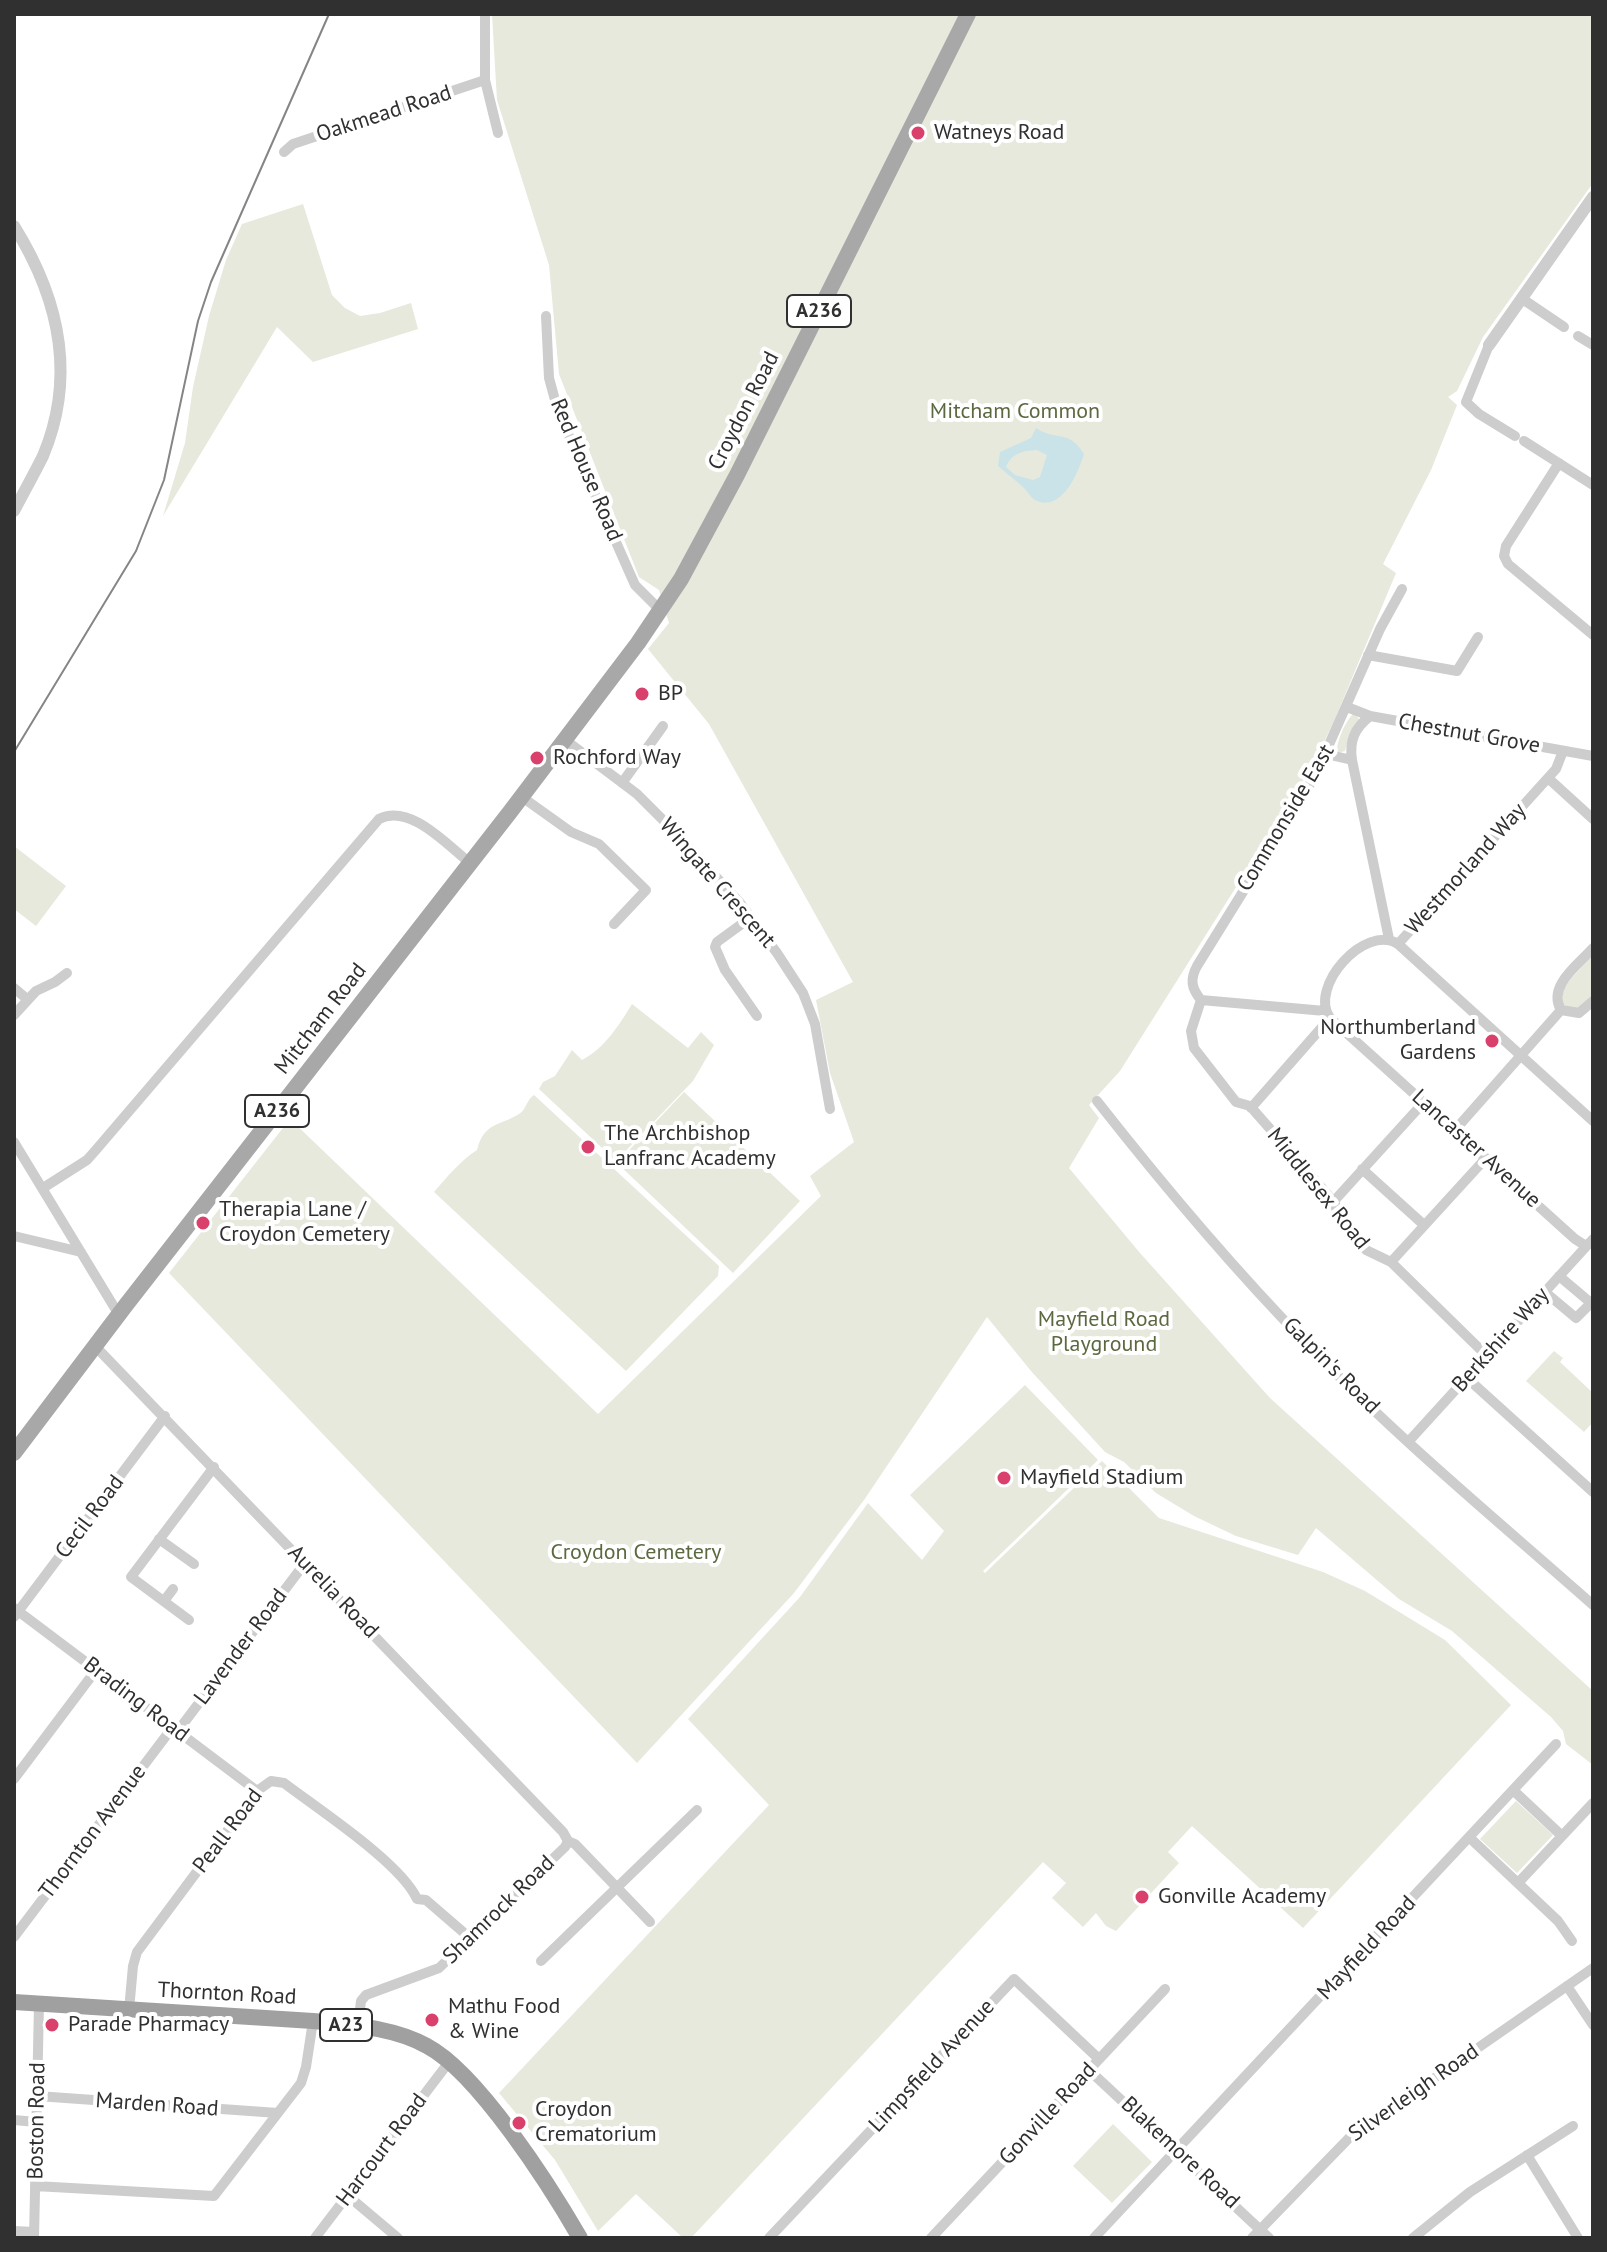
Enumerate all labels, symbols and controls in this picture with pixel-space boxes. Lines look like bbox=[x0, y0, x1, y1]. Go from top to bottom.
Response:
street label: Oakmead Road bbox=[313, 80, 455, 148]
place label: Watneys Road bbox=[934, 120, 1064, 146]
marker: Watneys Road bbox=[909, 124, 927, 142]
road number: A236 bbox=[787, 295, 851, 327]
street label: Croydon Road bbox=[703, 347, 785, 475]
street label: Red House Road bbox=[544, 395, 628, 545]
park label: Mitcham Common bbox=[930, 399, 1100, 425]
place label: BP bbox=[658, 681, 683, 707]
marker: BP bbox=[633, 685, 651, 703]
street label: Chestnut Grove bbox=[1396, 709, 1542, 759]
street label: Commonside East bbox=[1232, 740, 1340, 896]
place label: Rochford Way bbox=[553, 745, 681, 771]
marker: Rochford Way bbox=[528, 749, 546, 767]
street label: Westmorland Way bbox=[1400, 798, 1532, 940]
street label: Wingate Crescent bbox=[653, 813, 781, 953]
street label: Mitcham Road bbox=[269, 958, 373, 1080]
place label: Northumberland Gardens bbox=[1320, 1015, 1476, 1066]
marker: Northumberland Gardens bbox=[1483, 1032, 1501, 1050]
street label: Lancaster Avenue bbox=[1406, 1084, 1546, 1214]
road number: A236 bbox=[245, 1095, 309, 1127]
place label: The Archbishop Lanfranc Academy bbox=[604, 1121, 776, 1172]
street label: Middlesex Road bbox=[1261, 1123, 1375, 1255]
marker: The Archbishop Lanfranc Academy bbox=[579, 1138, 597, 1156]
place label: Therapia Lane / Croydon Cemetery bbox=[219, 1197, 390, 1248]
marker: Therapia Lane / Croydon Cemetery bbox=[194, 1214, 212, 1232]
street label: Berkshire Way bbox=[1447, 1282, 1555, 1398]
park label: Mayfield Road Playground bbox=[1038, 1307, 1170, 1358]
street label: Galpin's Road bbox=[1277, 1312, 1385, 1420]
place label: Mayfield Stadium bbox=[1020, 1465, 1183, 1491]
marker: Mayfield Stadium bbox=[995, 1469, 1013, 1487]
street label: Cecil Road bbox=[50, 1470, 130, 1564]
street label: Aurelia Road bbox=[282, 1540, 384, 1644]
park label: Croydon Cemetery bbox=[550, 1540, 722, 1566]
street label: Lavender Road bbox=[189, 1584, 293, 1710]
street label: Brading Road bbox=[78, 1652, 194, 1748]
street label: Thornton Avenue bbox=[34, 1760, 152, 1904]
street label: Peall Road bbox=[188, 1784, 268, 1878]
street label: Shamrock Road bbox=[438, 1850, 560, 1970]
place label: Gonville Academy bbox=[1158, 1884, 1326, 1910]
marker: Gonville Academy bbox=[1133, 1888, 1151, 1906]
street label: Mayfield Road bbox=[1312, 1891, 1422, 2005]
street label: Thornton Road bbox=[157, 1977, 297, 2011]
place label: Mathu Food & Wine bbox=[448, 1994, 560, 2046]
street label: Limpsfield Avenue bbox=[864, 1994, 1000, 2138]
road number: A23 bbox=[320, 2009, 372, 2041]
marker: Mathu Food & Wine bbox=[423, 2011, 441, 2029]
place label: Parade Pharmacy bbox=[68, 2012, 229, 2038]
marker: Parade Pharmacy bbox=[43, 2016, 61, 2034]
street label: Silverleigh Road bbox=[1344, 2038, 1484, 2148]
street label: Gonville Road bbox=[994, 2057, 1102, 2171]
street label: Boston Road bbox=[23, 2062, 51, 2180]
street label: Marden Road bbox=[95, 2088, 219, 2122]
street label: Harcourt Road bbox=[331, 2088, 433, 2212]
street label: Blakemore Road bbox=[1115, 2091, 1245, 2215]
place label: Croydon Crematorium bbox=[535, 2097, 657, 2148]
marker: Croydon Crematorium bbox=[510, 2114, 528, 2132]

